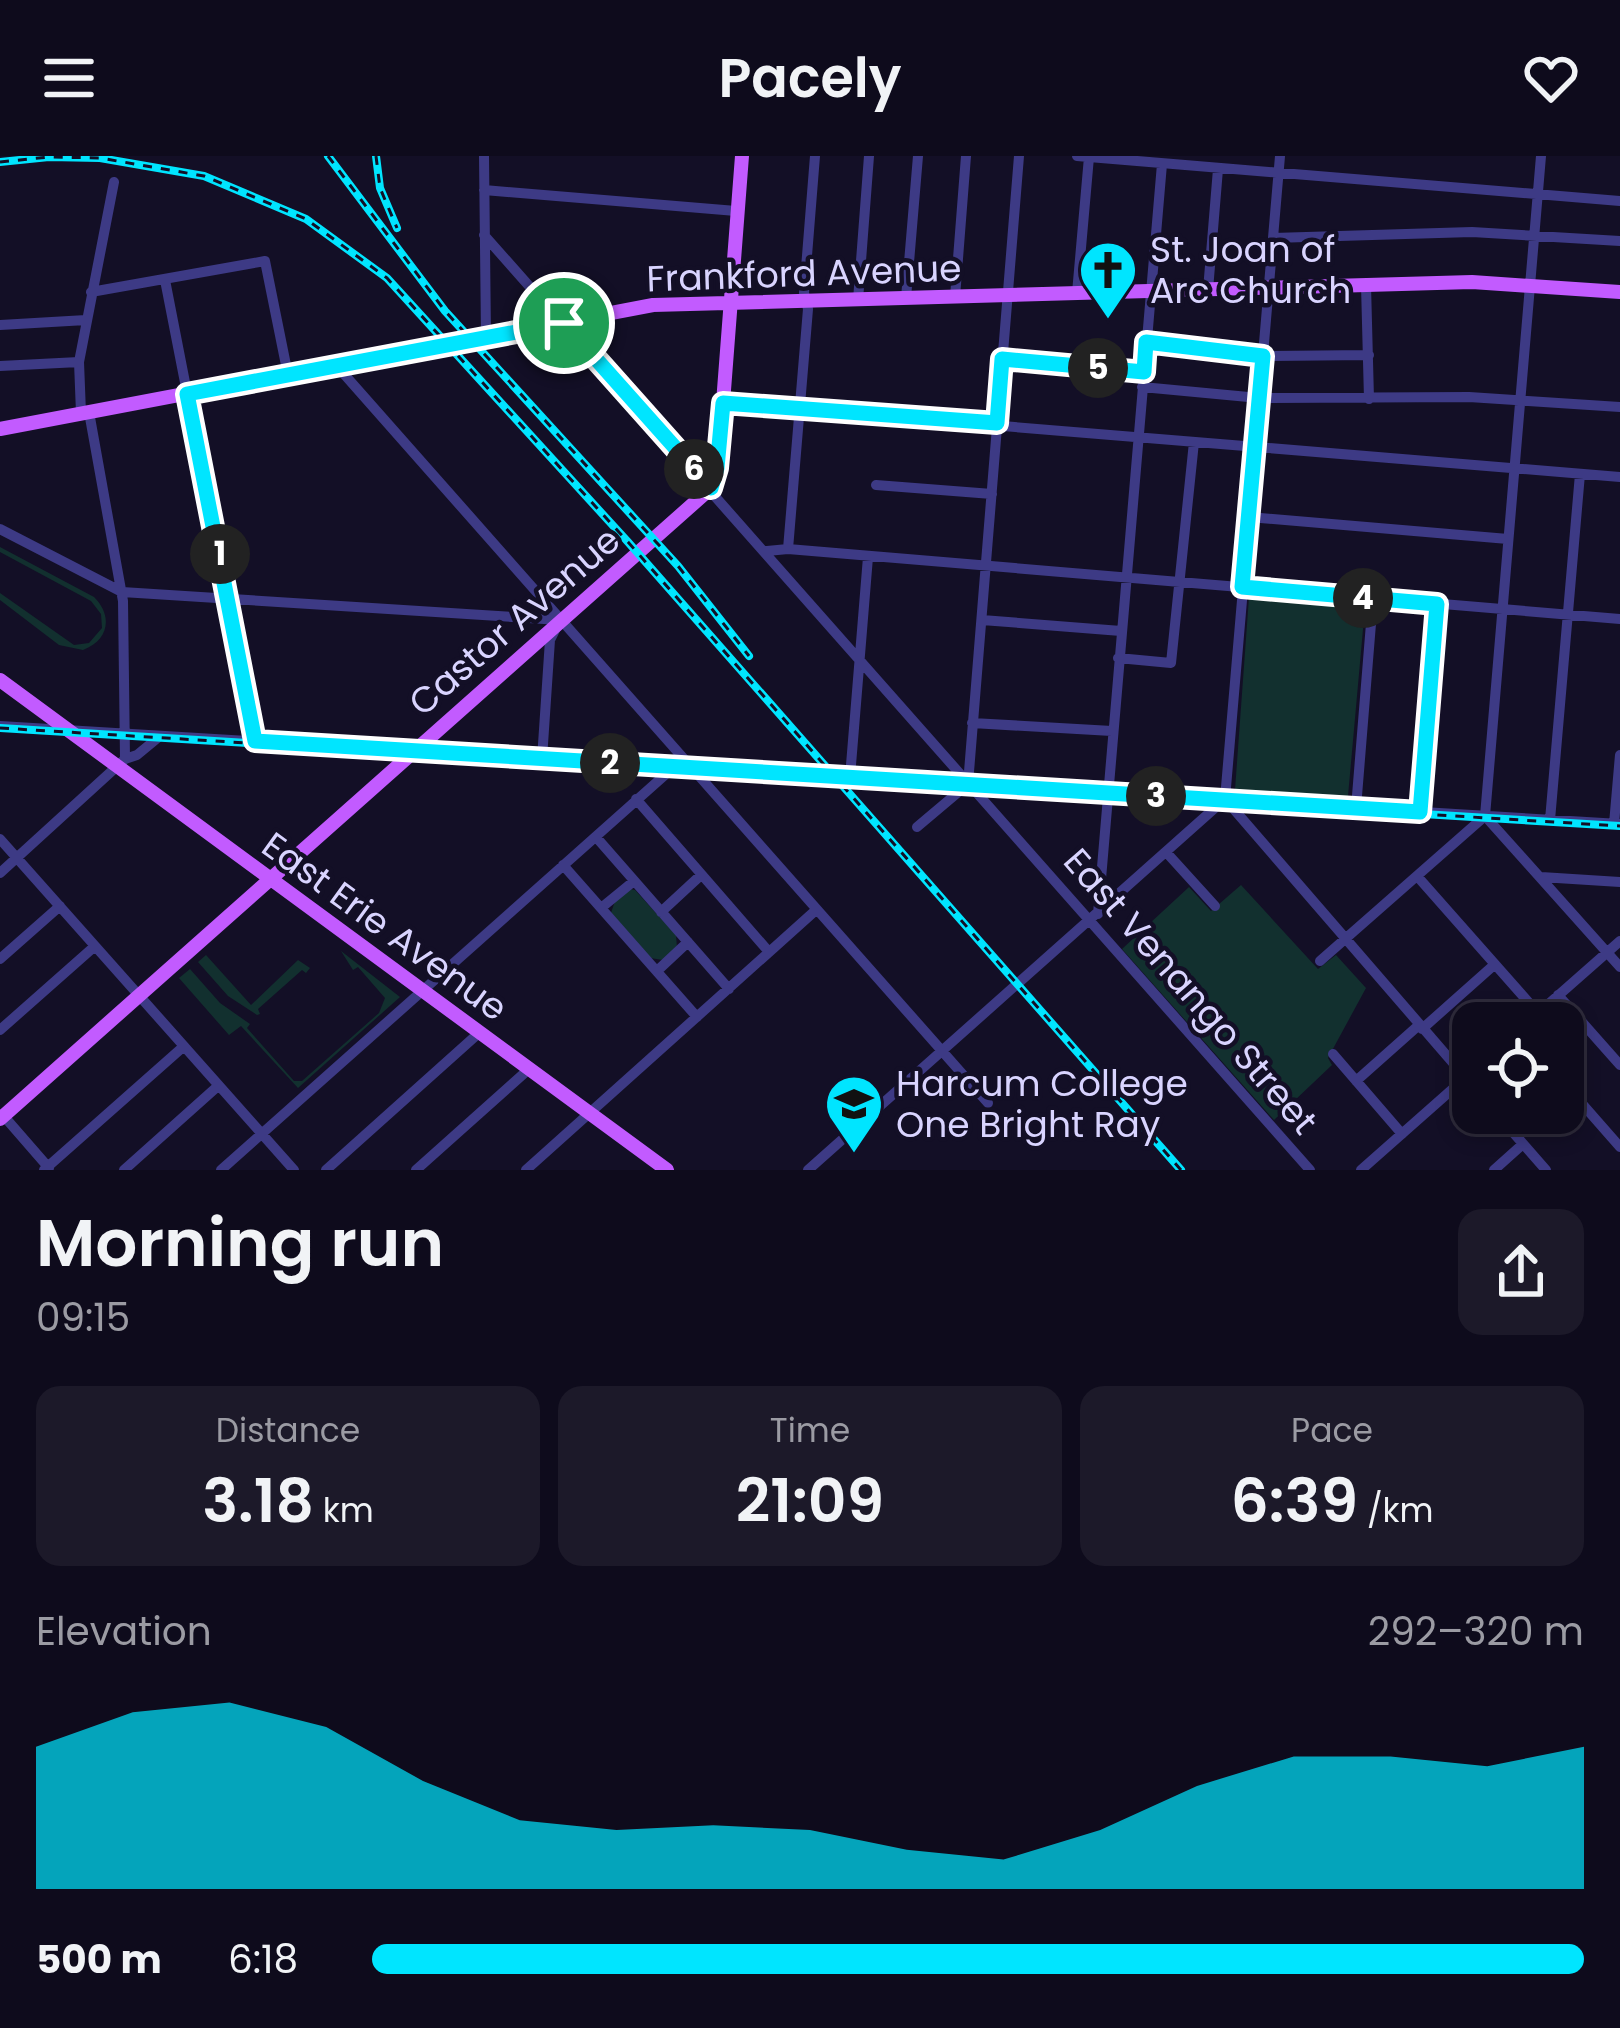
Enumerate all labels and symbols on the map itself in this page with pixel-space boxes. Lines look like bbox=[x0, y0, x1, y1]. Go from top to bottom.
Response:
place label: St. Joan of Arc Church bbox=[1150, 224, 1351, 316]
church icon: St. Joan of Arc Church bbox=[1077, 239, 1139, 321]
street label: Frankford Avenue bbox=[646, 243, 962, 304]
pin bbox=[513, 272, 615, 374]
pin: 5 bbox=[1068, 338, 1128, 398]
pin: 6 bbox=[664, 439, 724, 499]
street label: Castor Avenue bbox=[397, 515, 631, 728]
pin: 1 bbox=[190, 524, 250, 584]
pin: 4 bbox=[1333, 568, 1393, 628]
pin: 2 bbox=[580, 733, 640, 793]
pin: 3 bbox=[1126, 766, 1186, 826]
street label: East Erie Avenue bbox=[252, 820, 518, 1033]
street label: East Venango Street bbox=[1052, 837, 1329, 1145]
place label: Harcum College One Bright Ray bbox=[896, 1058, 1188, 1150]
school or university icon: Harcum College One Bright Ray bbox=[823, 1073, 885, 1155]

